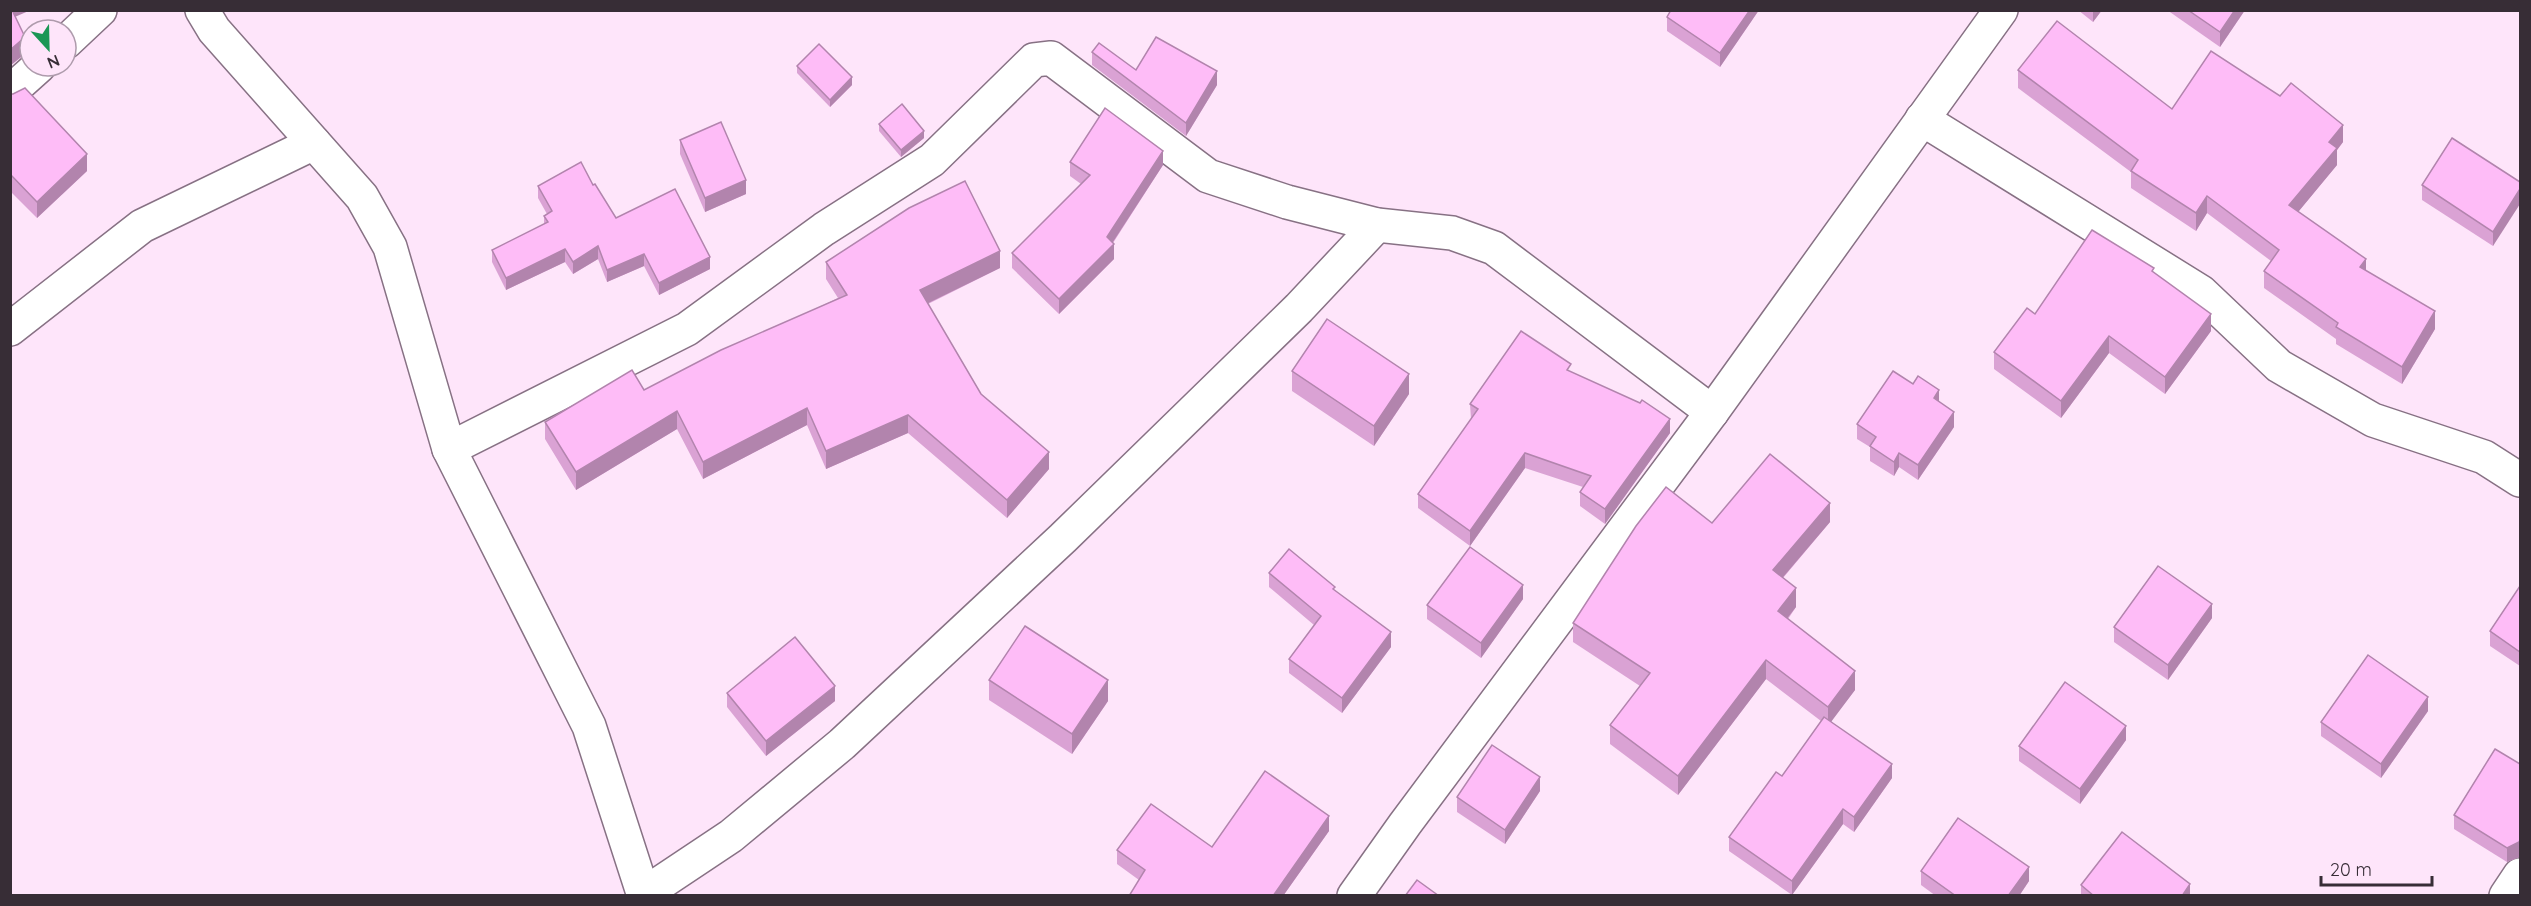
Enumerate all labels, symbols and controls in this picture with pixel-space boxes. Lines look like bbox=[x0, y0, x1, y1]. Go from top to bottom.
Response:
north arrow bbox=[18, 18, 78, 78]
text: N bbox=[44, 50, 63, 73]
scale bar bbox=[2321, 849, 2432, 887]
text: 20 m bbox=[2330, 858, 2372, 881]

